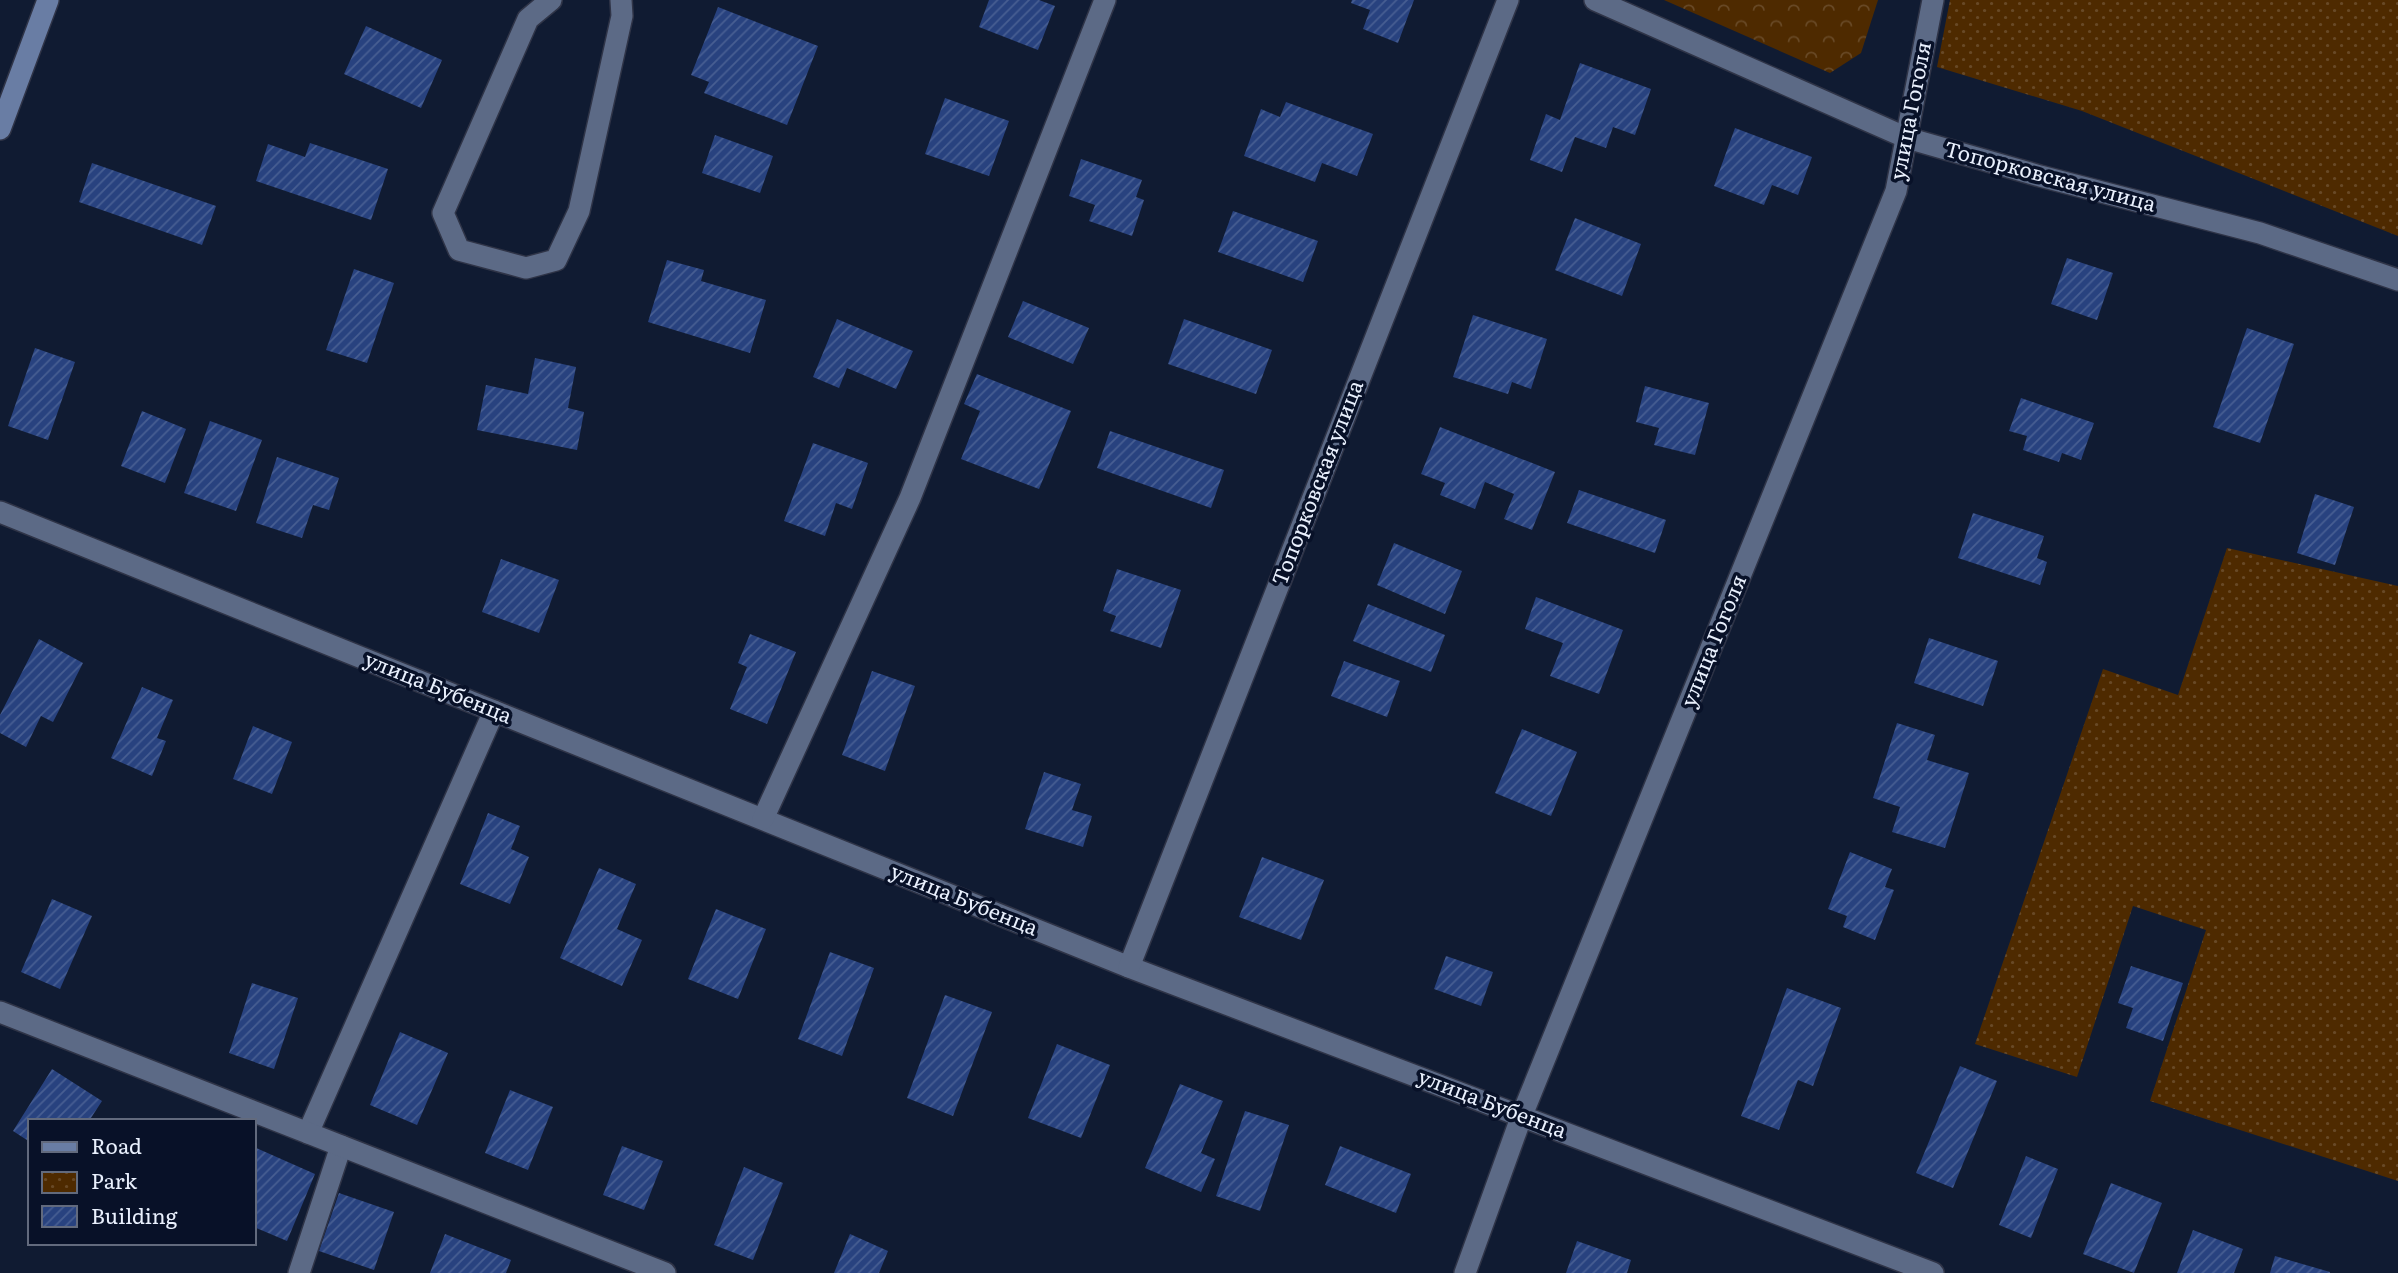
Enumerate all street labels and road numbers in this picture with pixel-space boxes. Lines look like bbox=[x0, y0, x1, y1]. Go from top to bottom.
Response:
street label: улица Гоголя bbox=[1880, 39, 1937, 182]
street label: Топорковская улица bbox=[1942, 131, 2160, 218]
street label: Топорковская улица bbox=[1262, 374, 1369, 589]
street label: улица Гоголя bbox=[1671, 569, 1752, 711]
street label: улица Бубенца bbox=[360, 642, 518, 730]
street label: улица Бубенца bbox=[886, 854, 1044, 942]
street label: улица Бубенца bbox=[1414, 1059, 1572, 1144]

